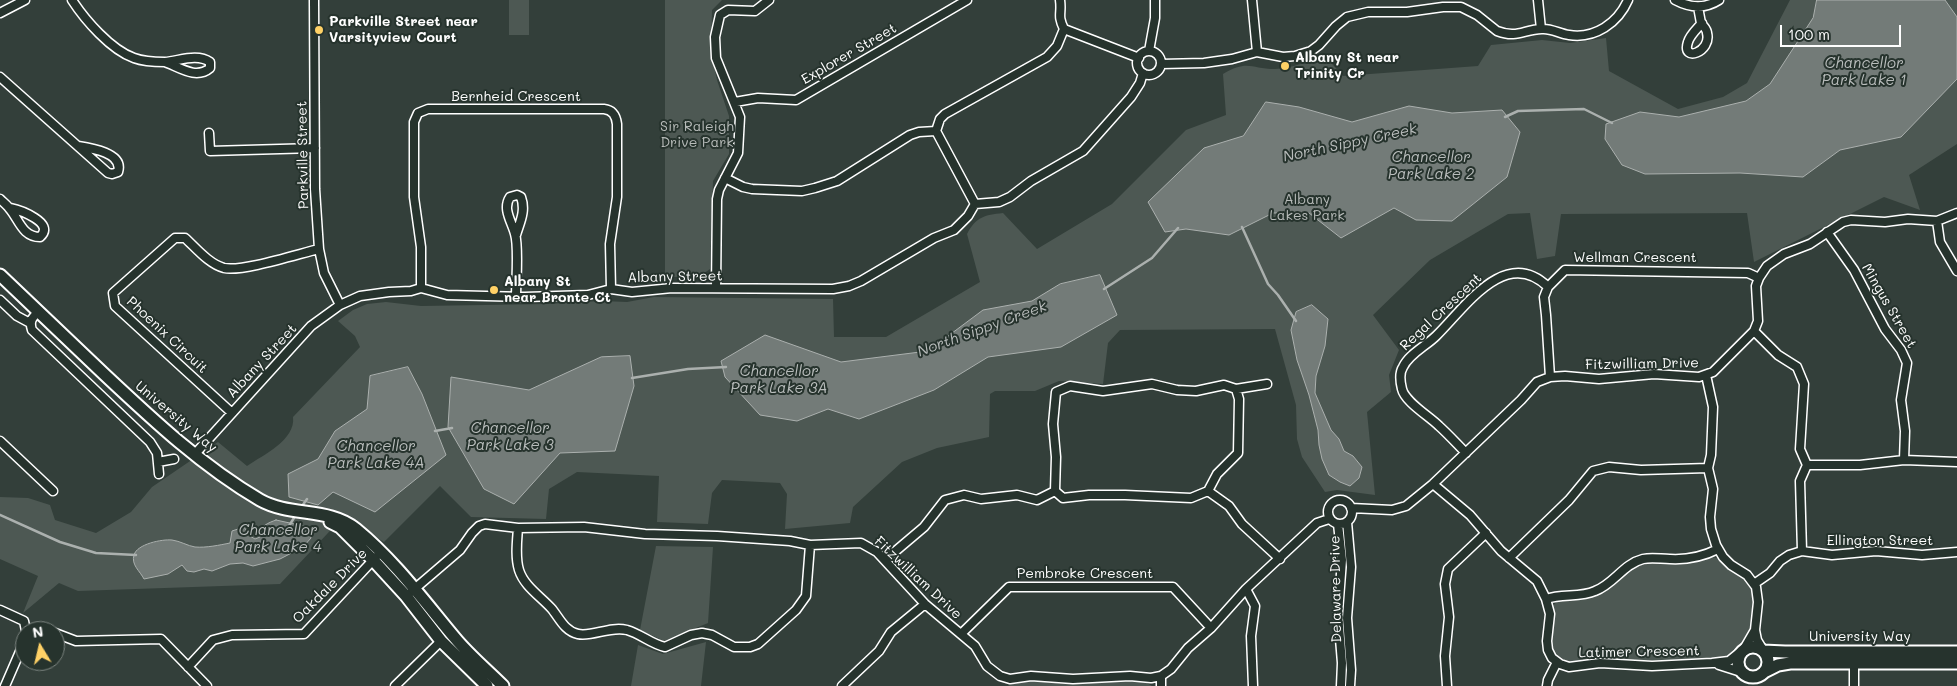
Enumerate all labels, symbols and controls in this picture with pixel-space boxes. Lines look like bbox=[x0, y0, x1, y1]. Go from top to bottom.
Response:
place label: Parkville Street near Varsityview Court bbox=[329, 14, 478, 46]
scale bar bbox=[1782, 15, 1903, 47]
street label: Explorer Street bbox=[798, 20, 900, 88]
marker: Parkville Street near Varsityview Court bbox=[313, 24, 325, 36]
text: 100 m bbox=[1788, 24, 1830, 44]
place label: Albany St near Trinity Cr bbox=[1295, 50, 1399, 82]
water label: Chancellor Park Lake 1 bbox=[1822, 54, 1906, 89]
marker: Albany St near Trinity Cr bbox=[1279, 60, 1291, 72]
street label: Bernheid Crescent bbox=[451, 89, 581, 105]
street label: Parkville Street bbox=[294, 101, 312, 209]
park label: Sir Raleigh Drive Park bbox=[660, 119, 734, 152]
water label: North Sippy Creek bbox=[1281, 120, 1419, 166]
water label: Chancellor Park Lake 2 bbox=[1388, 148, 1474, 183]
park label: Albany Lakes Park bbox=[1269, 192, 1345, 224]
street label: Wellman Crescent bbox=[1573, 250, 1697, 266]
street label: Mingus Street bbox=[1858, 261, 1920, 351]
street label: Albany Street bbox=[627, 268, 723, 286]
street label: Regal Crescent bbox=[1397, 270, 1485, 354]
place label: Albany St near Bronte Ct bbox=[504, 274, 611, 306]
marker: Albany St near Bronte Ct bbox=[488, 284, 500, 296]
street label: Phoenix Circuit bbox=[123, 293, 211, 377]
water label: North Sippy Creek bbox=[915, 297, 1049, 361]
street label: Albany Street bbox=[223, 321, 301, 401]
street label: Fitzwilliam Drive bbox=[1585, 355, 1699, 373]
water label: Chancellor Park Lake 3A bbox=[730, 362, 828, 397]
street label: University Way bbox=[132, 378, 220, 456]
water label: Chancellor Park Lake 3 bbox=[467, 419, 553, 454]
water label: Chancellor Park Lake 4A bbox=[327, 437, 425, 472]
water label: Chancellor Park Lake 4 bbox=[235, 521, 321, 556]
street label: Fitzwilliam Drive bbox=[871, 533, 965, 623]
street label: Ellington Street bbox=[1827, 533, 1933, 549]
street label: Delaware Drive bbox=[1327, 535, 1345, 643]
street label: Oakdale Drive bbox=[289, 545, 371, 627]
street label: Pembroke Crescent bbox=[1017, 566, 1153, 582]
north arrow bbox=[15, 621, 65, 671]
text: N bbox=[31, 621, 44, 642]
street label: University Way bbox=[1809, 629, 1911, 645]
street label: Latimer Crescent bbox=[1578, 643, 1700, 661]

